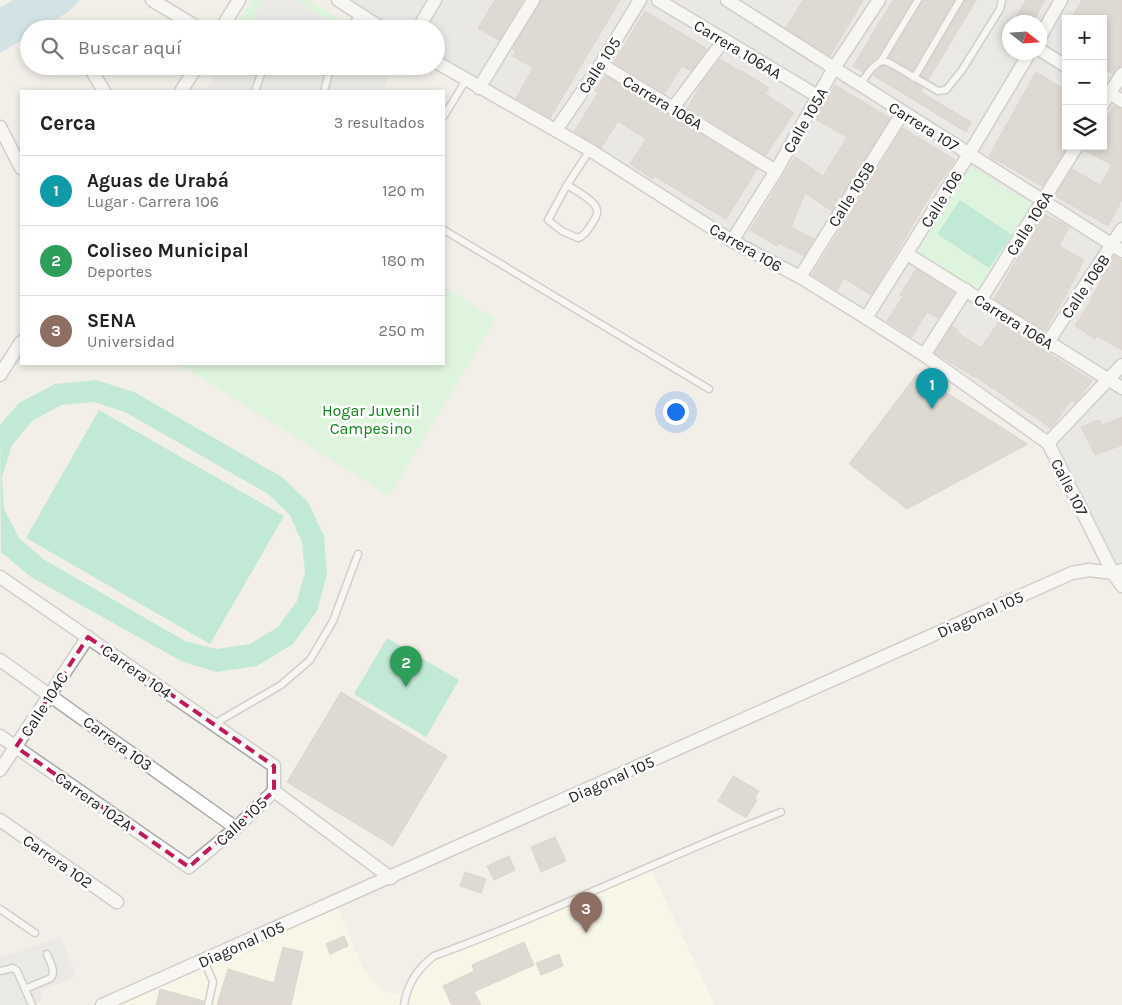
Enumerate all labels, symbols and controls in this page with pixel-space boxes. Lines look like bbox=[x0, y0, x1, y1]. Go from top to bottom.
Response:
north arrow bbox=[1002, 15, 1047, 60]
map controls bbox=[1062, 15, 1107, 150]
button: + bbox=[1062, 15, 1107, 60]
street label: Carrera 106AA bbox=[690, 16, 785, 83]
search box bbox=[20, 20, 445, 75]
icon: search bbox=[38, 34, 66, 62]
street label: Calle 105 bbox=[574, 34, 625, 97]
text: Buscar aquí bbox=[78, 37, 182, 59]
button: − bbox=[1062, 60, 1107, 105]
street label: Carrera 106A bbox=[619, 71, 706, 134]
street label: Calle 105A bbox=[779, 84, 832, 156]
street label: Carrera 107 bbox=[885, 97, 963, 156]
button: layers bbox=[1062, 105, 1107, 150]
text: Cerca bbox=[40, 111, 96, 135]
text: 3 resultados bbox=[334, 113, 425, 132]
street label: Calle 105B bbox=[824, 158, 879, 230]
street label: Calle 106 bbox=[917, 167, 966, 231]
text: Aguas de Urabá bbox=[87, 170, 229, 192]
text: 1 bbox=[53, 181, 59, 200]
text: 120 m bbox=[382, 181, 425, 200]
street label: Calle 106A bbox=[1002, 187, 1057, 259]
text: Lugar · Carrera 106 bbox=[87, 192, 219, 211]
street label: Carrera 106 bbox=[706, 219, 785, 276]
text: Coliseo Municipal bbox=[87, 240, 249, 262]
text: 2 bbox=[51, 251, 61, 270]
text: 180 m bbox=[382, 251, 425, 270]
street label: Calle 106B bbox=[1057, 251, 1114, 322]
text: Deportes bbox=[87, 262, 152, 281]
street label: Carrera 106A bbox=[971, 290, 1057, 353]
text: SENA bbox=[87, 310, 136, 332]
text: 3 bbox=[51, 321, 61, 340]
text: 250 m bbox=[378, 321, 425, 340]
text: Universidad bbox=[87, 332, 175, 351]
pin: 1 bbox=[916, 368, 948, 409]
your location bbox=[663, 399, 689, 425]
park label: Hogar Juvenil Campesino bbox=[322, 401, 420, 438]
street label: Calle 107 bbox=[1047, 455, 1092, 520]
street label: Diagonal 105 bbox=[934, 587, 1026, 642]
street label: Carrera 104 bbox=[98, 641, 175, 702]
pin: 2 bbox=[390, 646, 422, 687]
street label: Calle 104C bbox=[17, 668, 72, 740]
street label: Carrera 103 bbox=[79, 712, 156, 775]
street label: Diagonal 105 bbox=[565, 752, 657, 807]
street label: Carrera 102A bbox=[51, 768, 136, 835]
street label: Calle 105 bbox=[212, 793, 271, 850]
street label: Carrera 102 bbox=[19, 830, 96, 892]
pin: 3 bbox=[570, 892, 602, 933]
street label: Diagonal 105 bbox=[195, 917, 287, 972]

